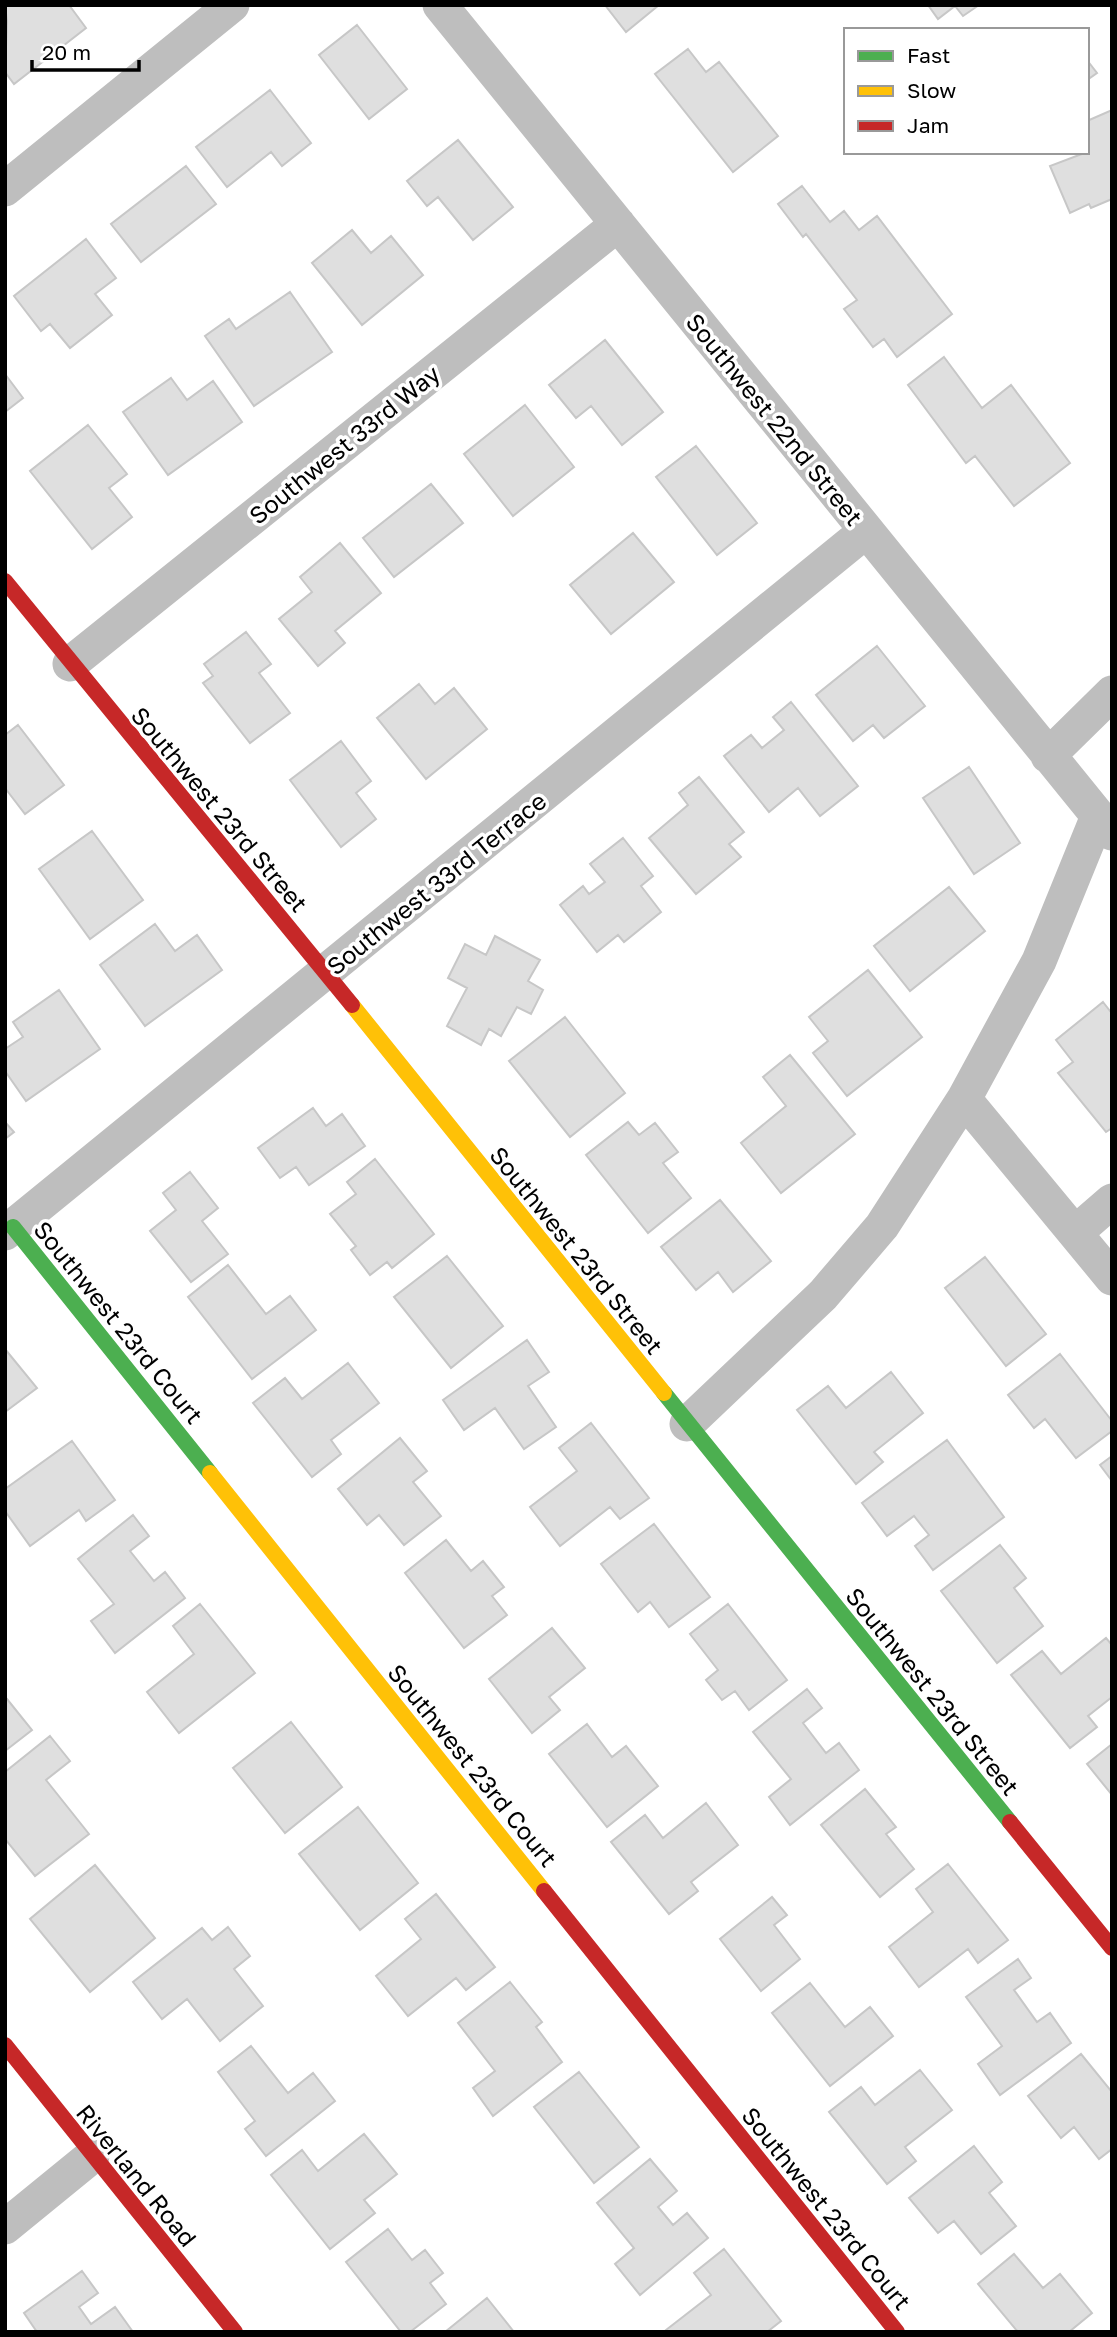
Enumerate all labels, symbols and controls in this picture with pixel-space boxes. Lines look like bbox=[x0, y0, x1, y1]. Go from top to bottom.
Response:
scale bar bbox=[32, 28, 138, 72]
legend bbox=[844, 28, 1089, 154]
text: 20 m bbox=[42, 39, 91, 65]
text: Fast bbox=[907, 42, 950, 68]
text: Slow bbox=[907, 77, 956, 103]
text: Jam bbox=[907, 112, 949, 138]
street label: Southwest 22nd Street bbox=[681, 307, 869, 531]
street label: Southwest 33rd Way bbox=[243, 358, 445, 530]
street label: Southwest 23rd Street bbox=[126, 701, 314, 917]
street label: Southwest 33rd Terrace bbox=[321, 786, 551, 980]
street label: Southwest 23rd Street bbox=[484, 1140, 670, 1360]
street label: Southwest 23rd Court bbox=[28, 1215, 210, 1429]
street label: Southwest 23rd Street bbox=[840, 1581, 1026, 1801]
street label: Southwest 23rd Court bbox=[382, 1658, 564, 1872]
street label: Riverland Road bbox=[71, 2098, 203, 2252]
street label: Southwest 23rd Court bbox=[736, 2101, 918, 2315]

